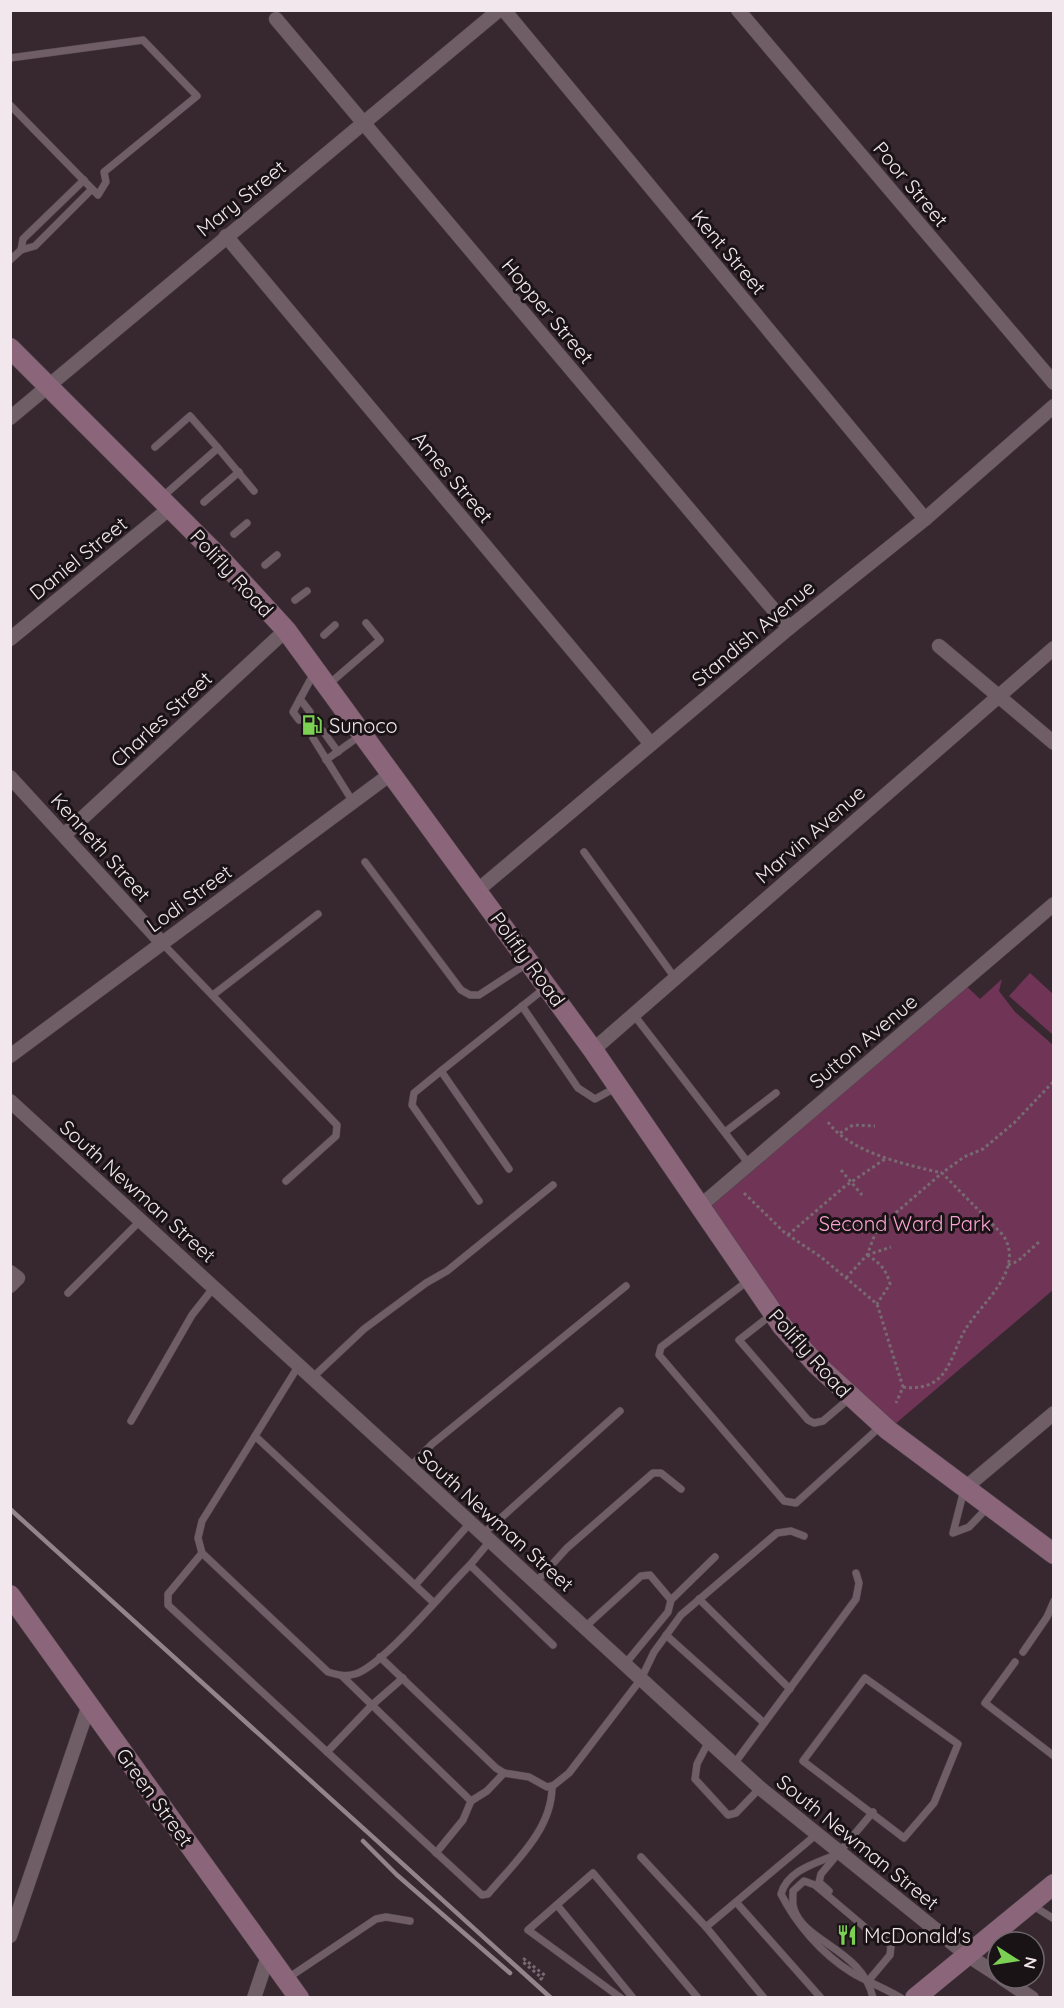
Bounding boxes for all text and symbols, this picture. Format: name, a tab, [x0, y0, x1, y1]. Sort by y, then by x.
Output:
street label: Poor Street	[868, 136, 954, 232]
street label: Mary Street	[191, 154, 291, 242]
street label: Kent Street	[686, 205, 772, 300]
street label: Hopper Street	[497, 253, 599, 369]
street label: Ames Street	[407, 426, 499, 528]
street label: Daniel Street	[24, 511, 132, 605]
street label: Polifly Road	[185, 524, 279, 622]
street label: Standish Avenue	[686, 574, 820, 692]
street label: Charles Street	[105, 666, 217, 772]
fuel station icon: Sunoco	[300, 713, 324, 737]
place label: Sunoco	[329, 713, 398, 738]
street label: Marvin Avenue	[750, 779, 870, 889]
street label: Kenneth Street	[46, 788, 156, 906]
street label: Lodi Street	[142, 859, 237, 937]
street label: Polifly Road	[485, 907, 571, 1011]
street label: Sutton Avenue	[804, 988, 922, 1094]
street label: South Newman Street	[55, 1114, 221, 1268]
park label: Second Ward Park	[819, 1211, 991, 1236]
street label: Polifly Road	[764, 1303, 856, 1403]
street label: South Newman Street	[413, 1443, 579, 1597]
street label: Green Street	[111, 1743, 199, 1851]
street label: South Newman Street	[772, 1769, 944, 1915]
restaurant icon: McDonald's	[835, 1923, 859, 1947]
place label: McDonald's	[864, 1923, 971, 1948]
north arrow	[986, 1930, 1046, 1990]
text: N	[1020, 1955, 1042, 1971]

